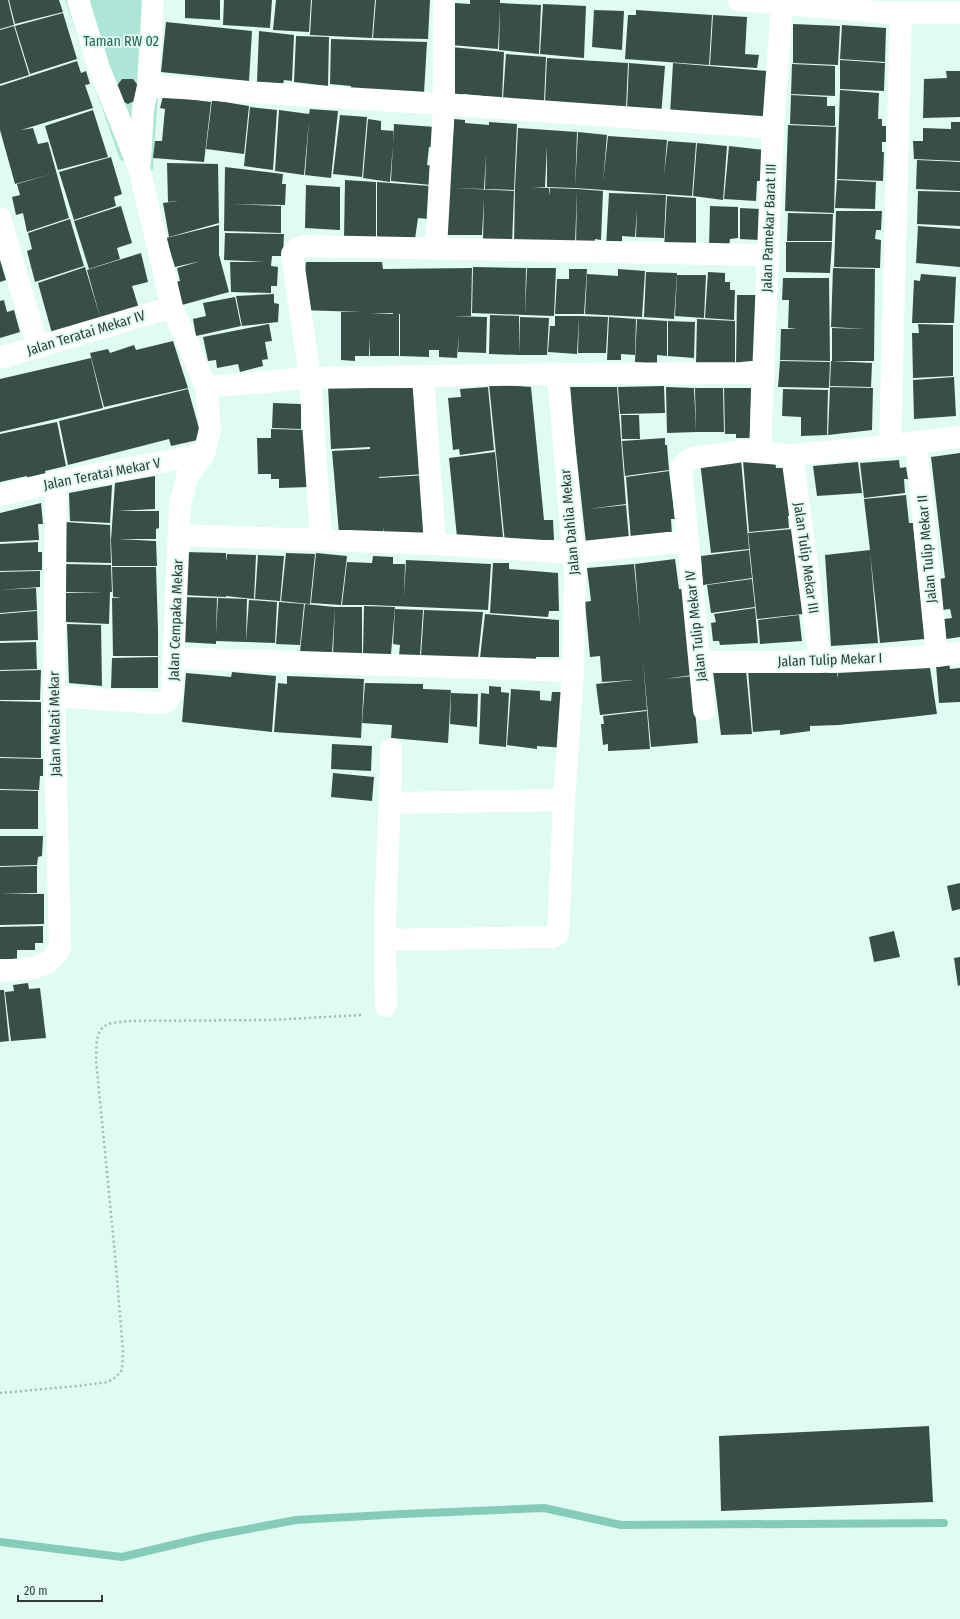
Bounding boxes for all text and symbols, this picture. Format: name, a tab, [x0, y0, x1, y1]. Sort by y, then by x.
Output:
park label: Taman RW 02	[83, 33, 159, 50]
street label: Jalan Pamekar Barat III	[758, 163, 780, 293]
street label: Jalan Teratai Mekar IV	[25, 307, 148, 359]
street label: Jalan Teratai Mekar V	[42, 454, 163, 494]
street label: Jalan Dahlia Mekar	[557, 468, 583, 576]
street label: Jalan Tulip Mekar II	[914, 494, 940, 604]
street label: Jalan Tulip Mekar III	[790, 501, 822, 615]
street label: Jalan Cempaka Mekar	[165, 559, 187, 681]
street label: Jalan Tulip Mekar IV	[682, 569, 710, 683]
street label: Jalan Tulip Mekar I	[777, 650, 883, 670]
street label: Jalan Melati Mekar	[46, 671, 64, 777]
scale bar	[18, 1577, 102, 1603]
text: 20 m	[24, 1584, 48, 1598]

